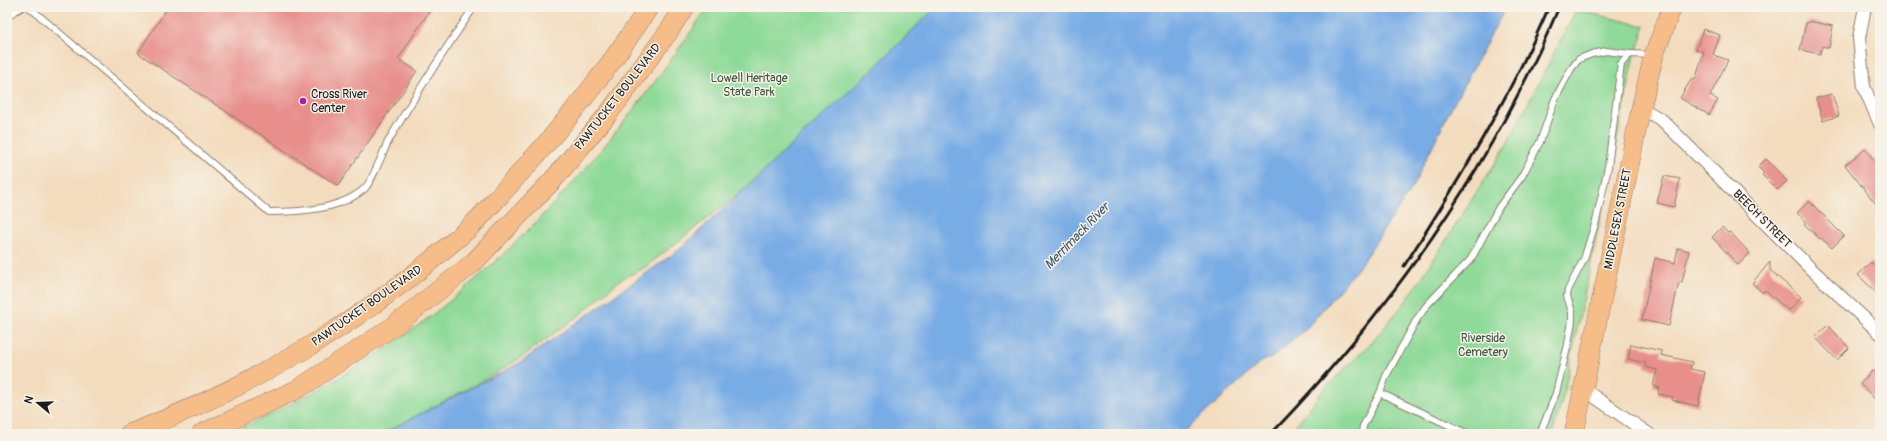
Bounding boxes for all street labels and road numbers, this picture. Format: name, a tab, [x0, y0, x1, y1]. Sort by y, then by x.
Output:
street label: PAWTUCKET BOULEVARD	[572, 40, 665, 153]
street label: MIDDLESEX STREET	[1601, 167, 1635, 271]
street label: BEECH STREET	[1730, 187, 1795, 252]
street label: PAWTUCKET BOULEVARD	[309, 262, 425, 350]

